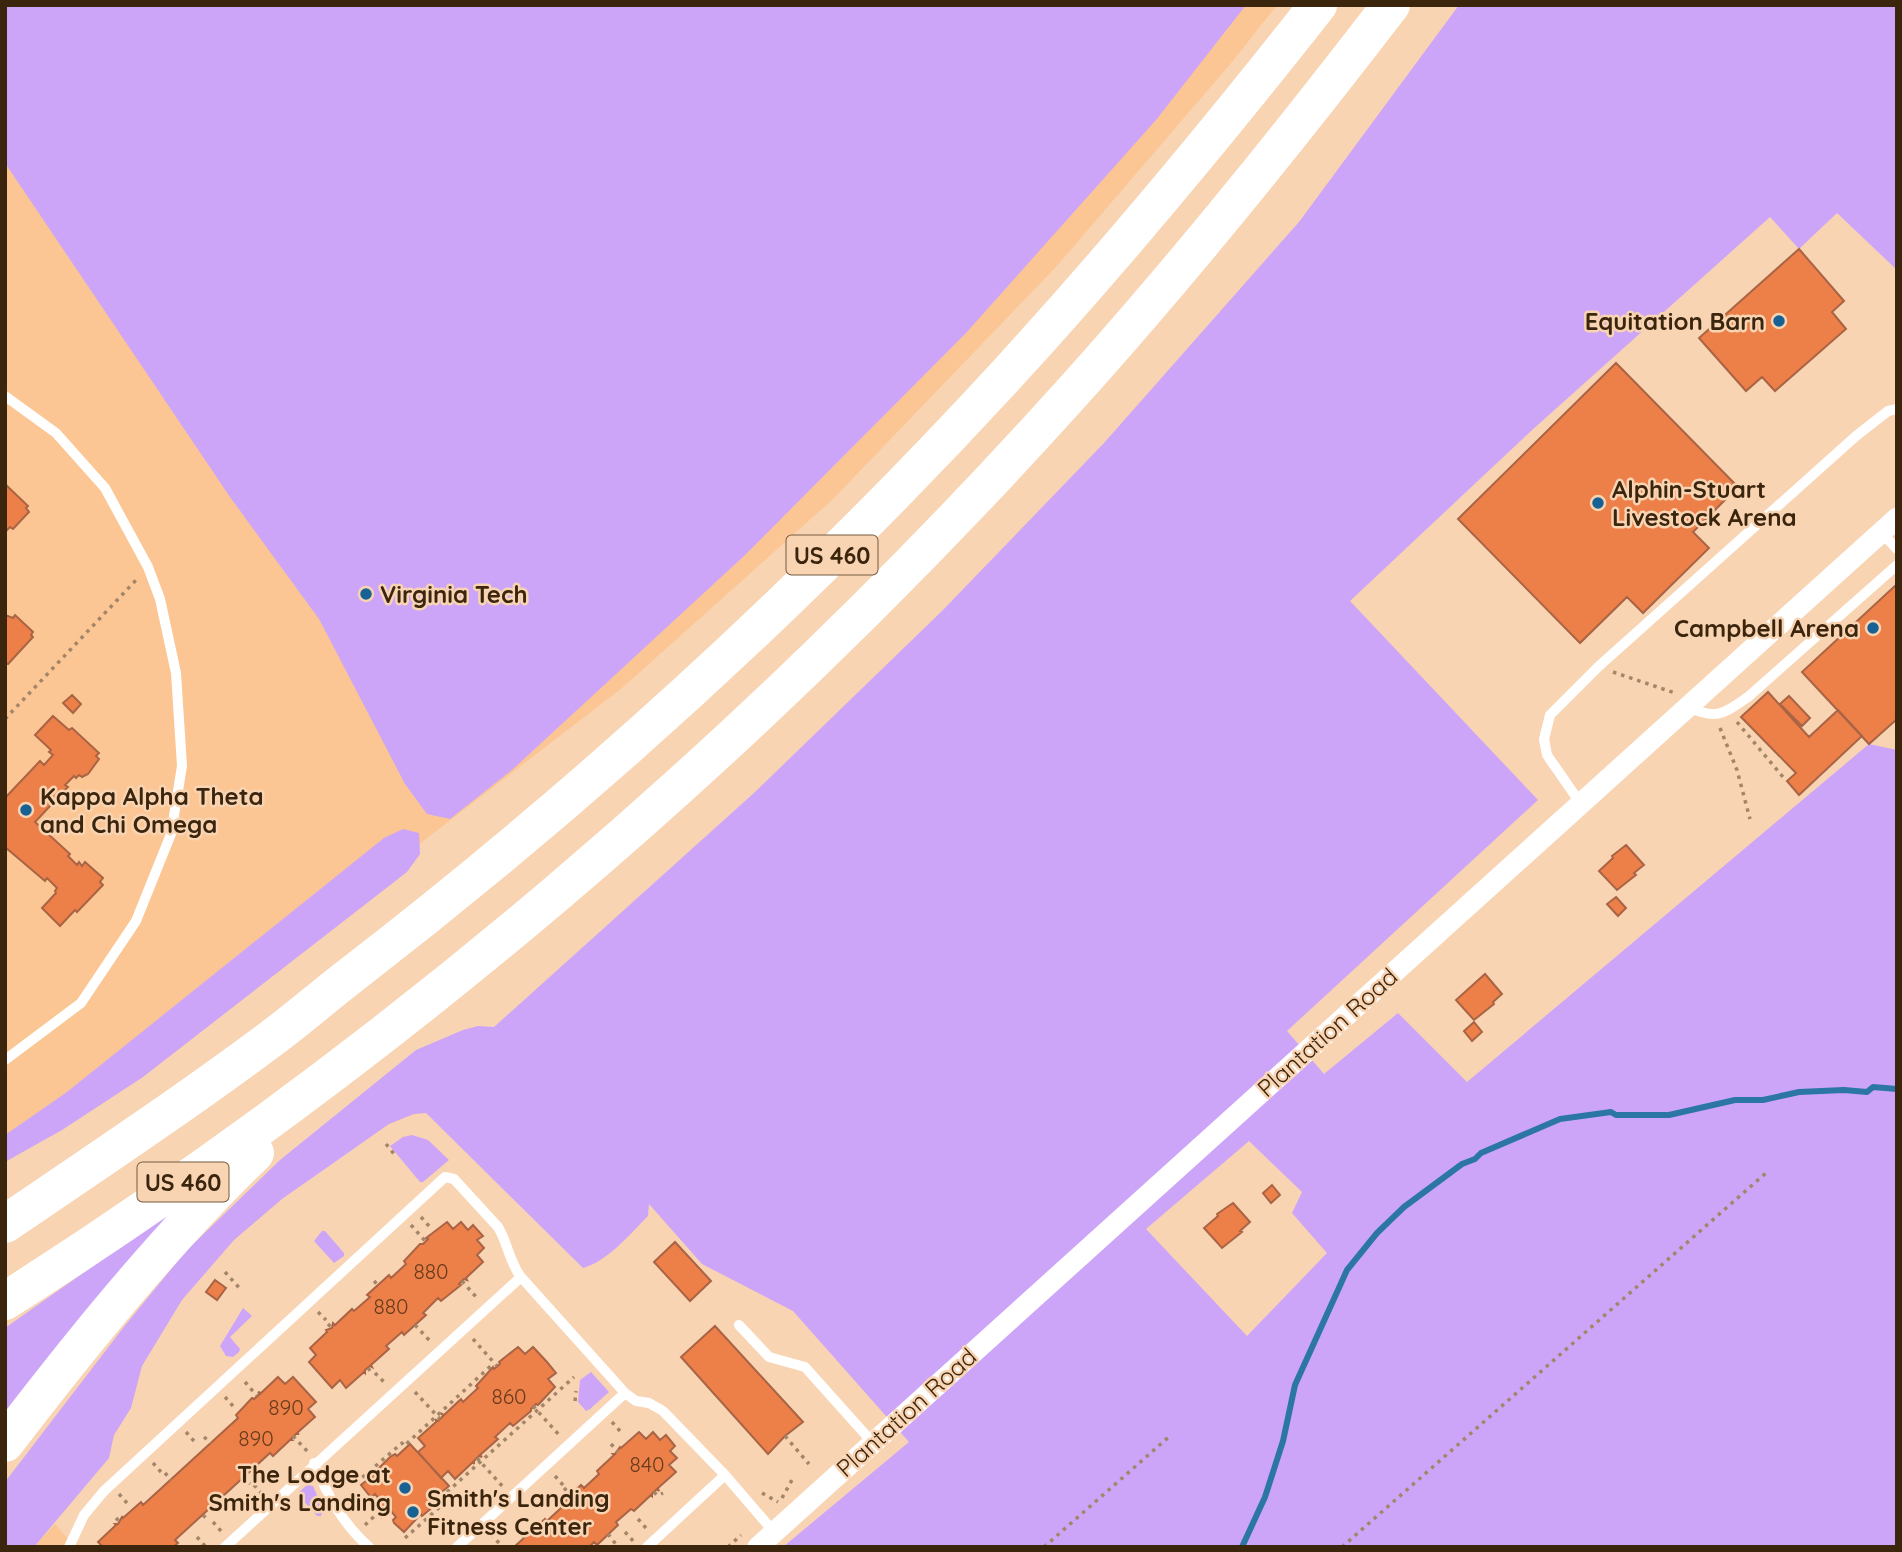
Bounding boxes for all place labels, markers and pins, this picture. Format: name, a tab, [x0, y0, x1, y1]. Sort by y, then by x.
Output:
place label: Equitation Barn	[1585, 306, 1765, 336]
marker: Equitation Barn	[1771, 313, 1787, 329]
place label: Alphin-Stuart Livestock Arena	[1612, 474, 1797, 532]
marker: Alphin-Stuart Livestock Arena	[1590, 495, 1606, 511]
place label: Virginia Tech	[380, 579, 528, 609]
marker: Virginia Tech	[358, 586, 374, 602]
place label: Campbell Arena	[1674, 613, 1859, 643]
marker: Campbell Arena	[1865, 620, 1881, 636]
place label: Kappa Alpha Theta and Chi Omega	[40, 781, 264, 839]
marker: Kappa Alpha Theta and Chi Omega	[18, 802, 34, 818]
place label: The Lodge at Smith's Landing	[208, 1459, 391, 1517]
marker: The Lodge at Smith's Landing	[397, 1480, 413, 1496]
place label: Smith's Landing Fitness Center	[427, 1483, 610, 1541]
marker: Smith's Landing Fitness Center	[405, 1504, 421, 1520]

